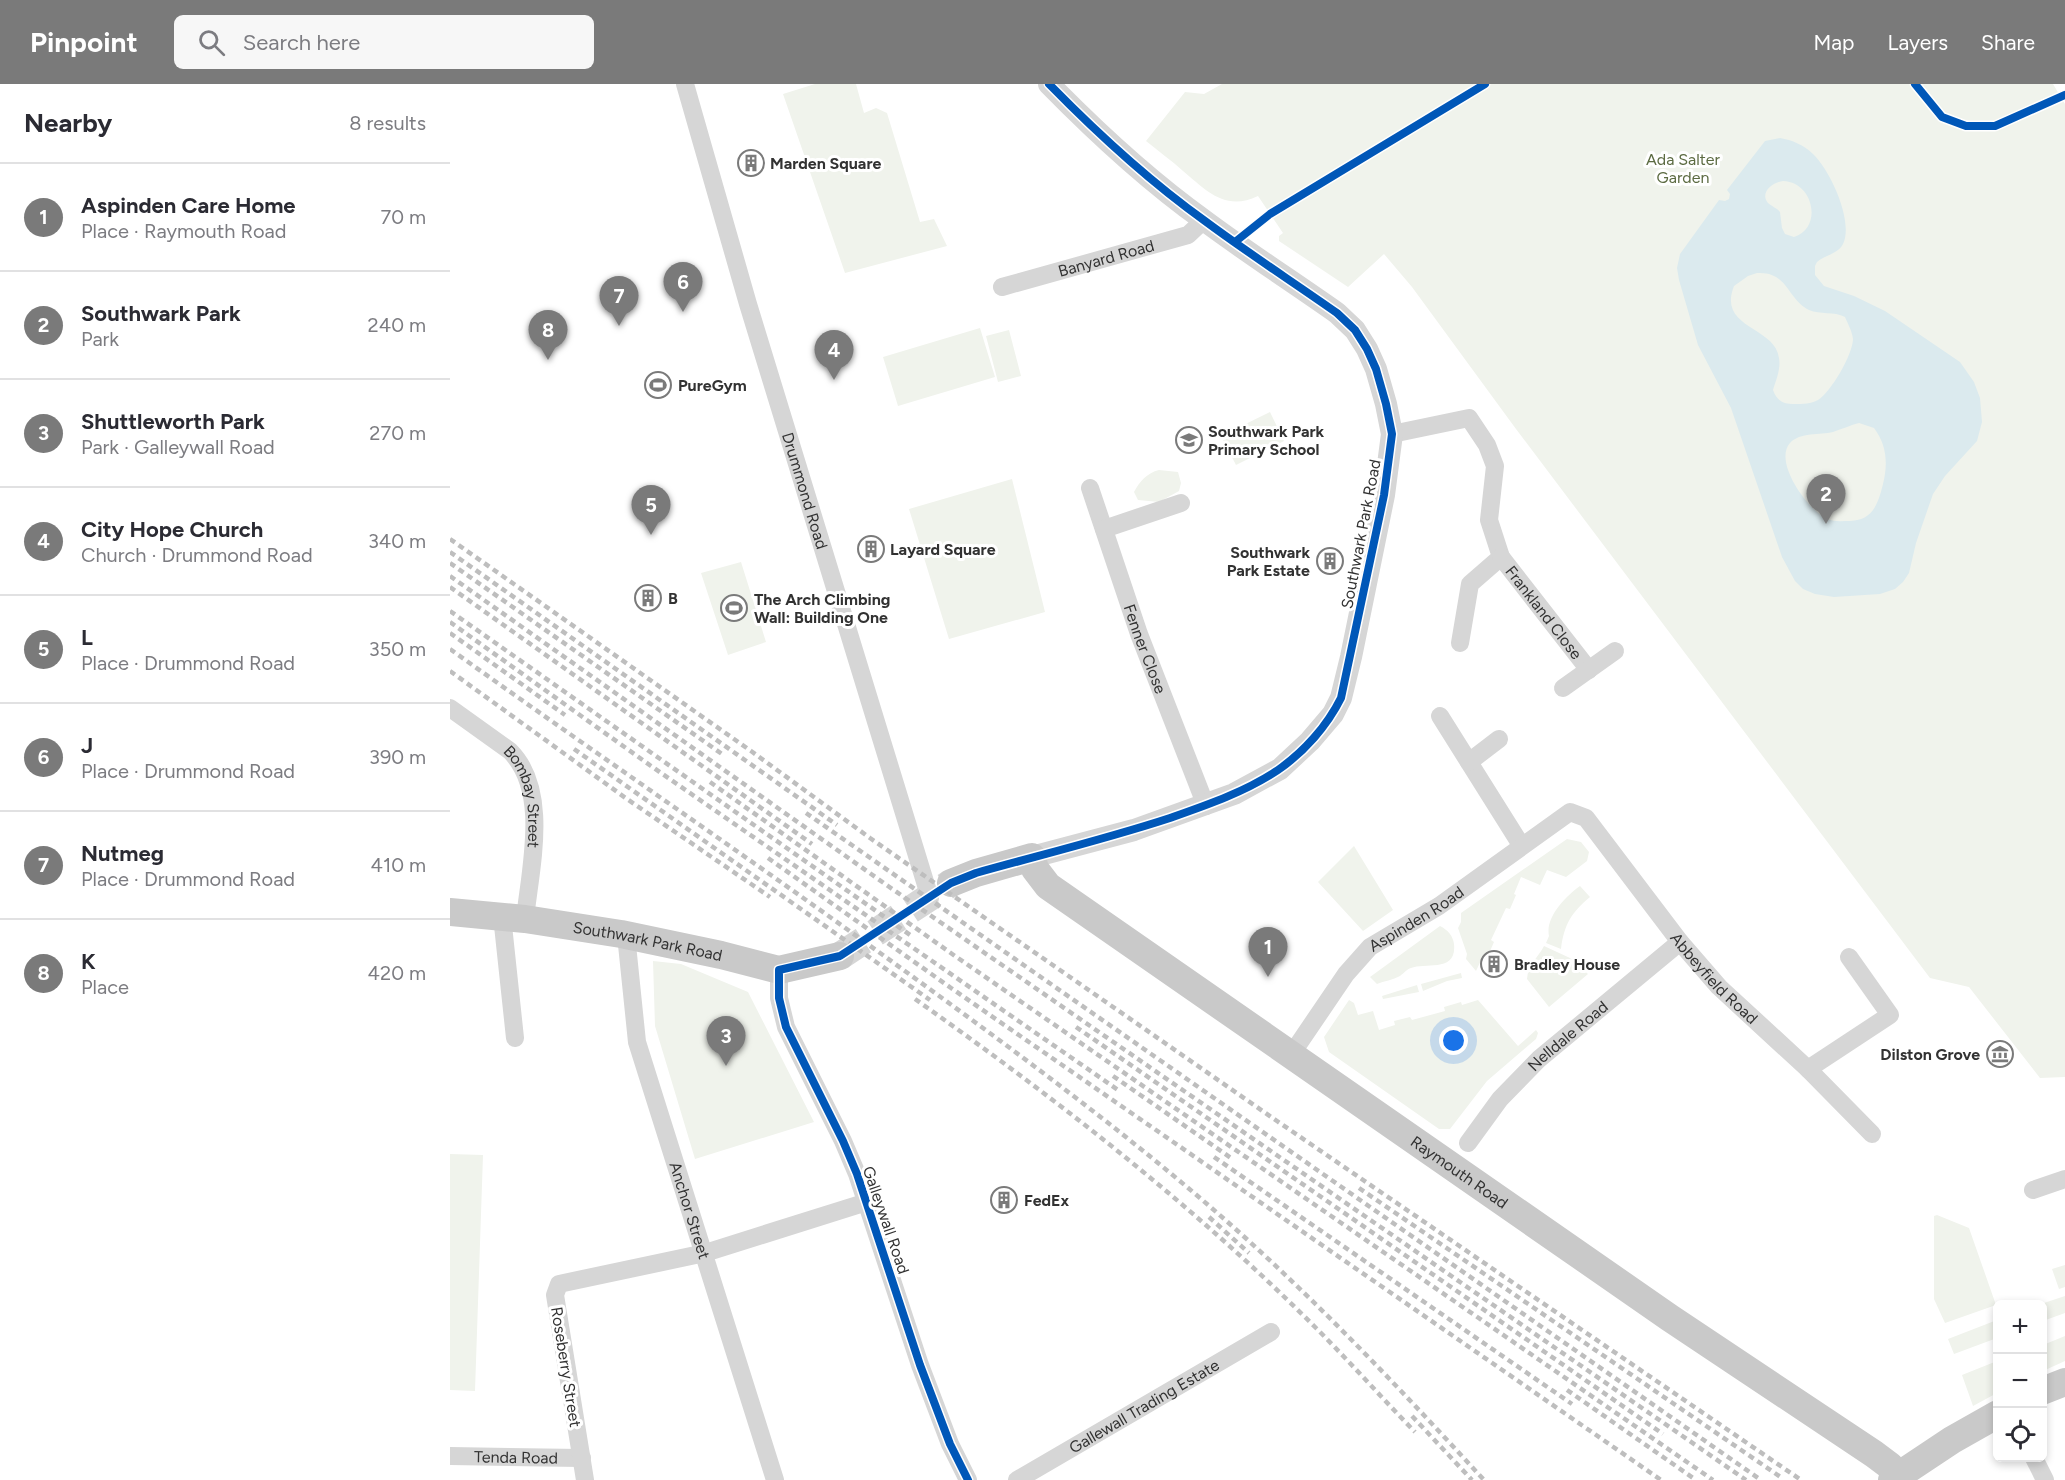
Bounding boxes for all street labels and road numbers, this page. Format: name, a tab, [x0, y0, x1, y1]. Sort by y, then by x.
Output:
street label: Banyard Road	[1056, 235, 1156, 280]
street label: Drummond Road	[778, 430, 832, 551]
street label: Southwark Park Road	[1337, 458, 1385, 610]
street label: Frankland Close	[1502, 562, 1586, 663]
street label: Fenner Close	[1120, 602, 1171, 696]
street label: Bombay Street	[500, 741, 544, 849]
street label: Aspinden Road	[1365, 882, 1467, 955]
street label: Southwark Park Road	[572, 917, 724, 965]
street label: Abbeyfield Road	[1667, 929, 1762, 1028]
street label: Nelldale Road	[1523, 997, 1611, 1075]
street label: Raymouth Road	[1407, 1131, 1512, 1212]
street label: Anchor Street	[666, 1159, 714, 1261]
street label: Galleywall Road	[859, 1164, 913, 1276]
street label: Roseberry Street	[547, 1305, 585, 1429]
street label: Gallewall Trading Estate	[1066, 1355, 1223, 1457]
street label: Tenda Road	[474, 1447, 558, 1467]

